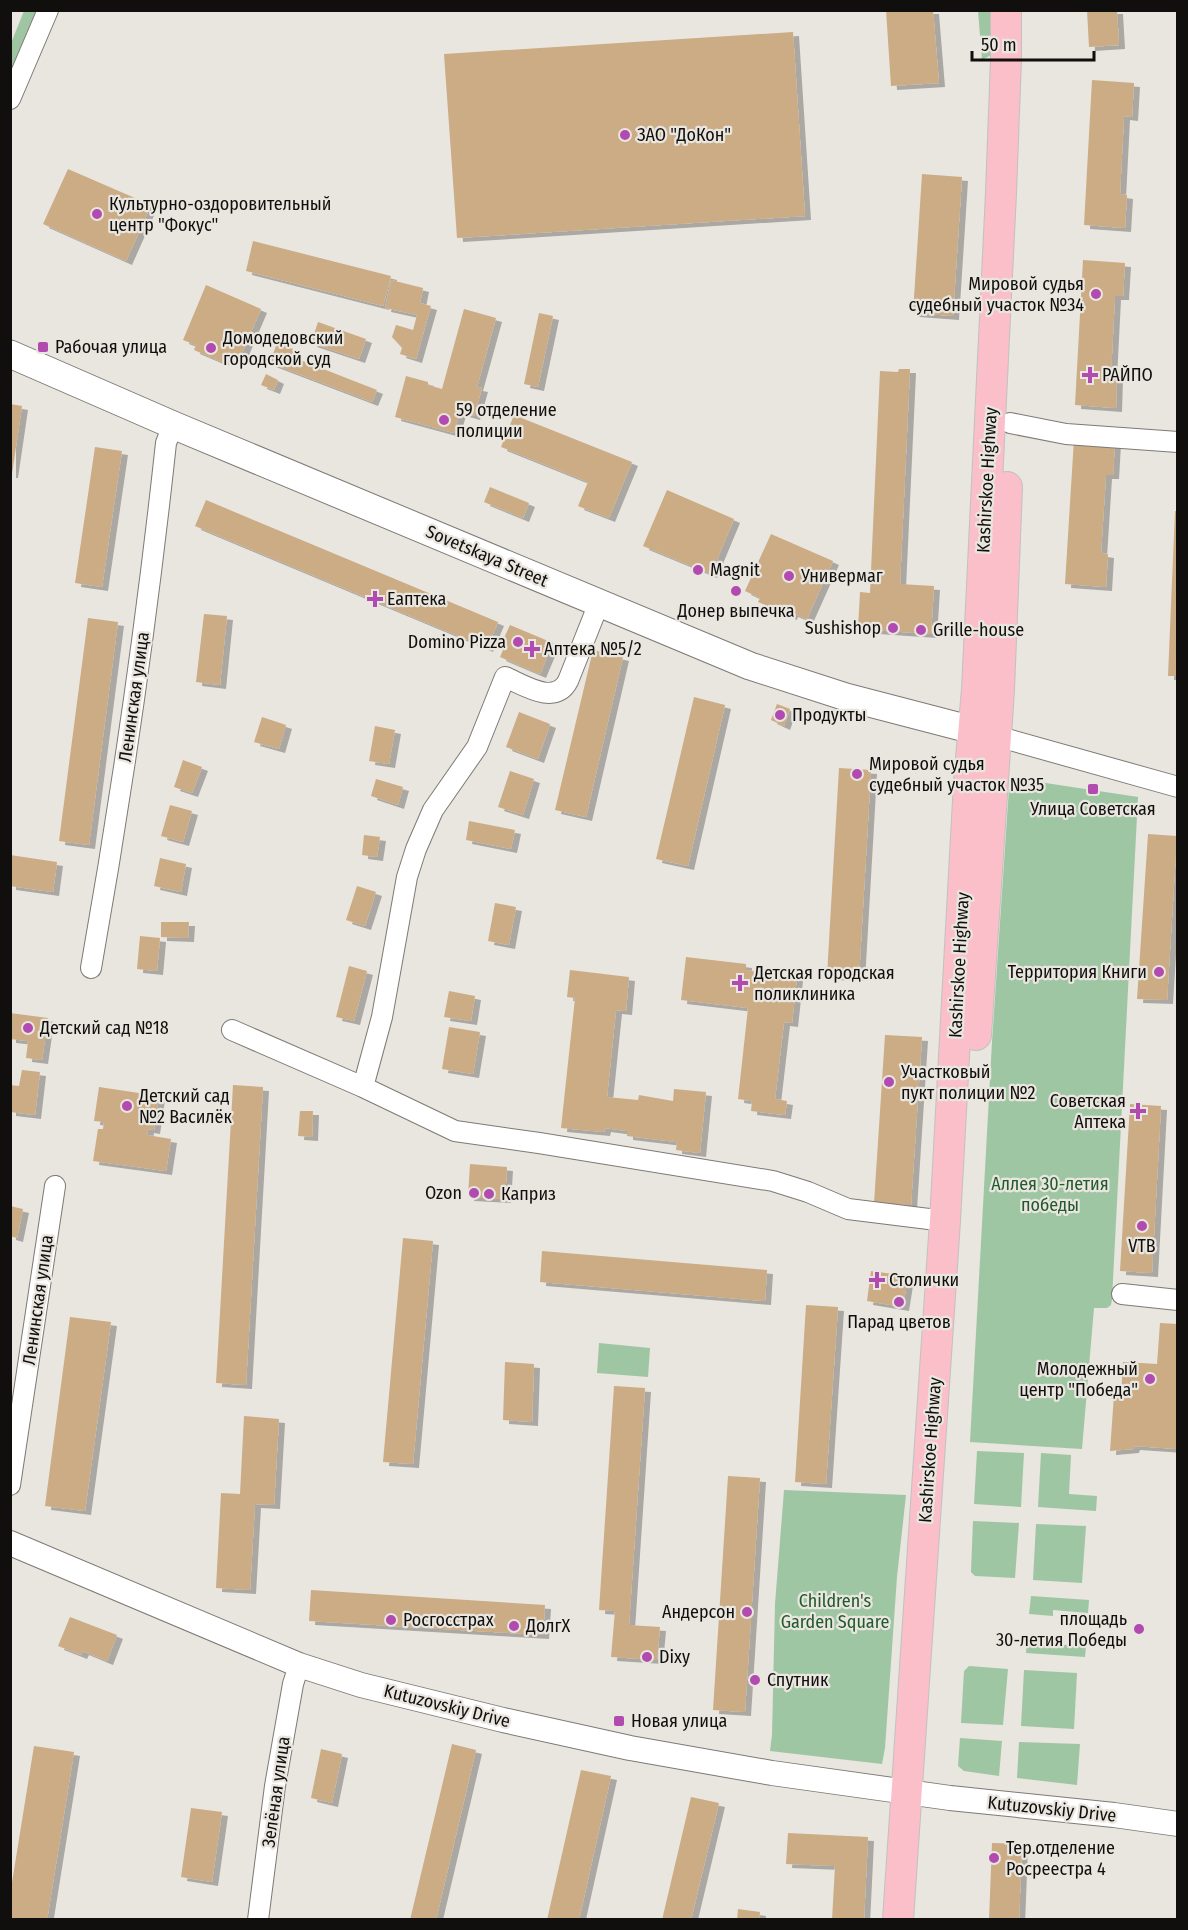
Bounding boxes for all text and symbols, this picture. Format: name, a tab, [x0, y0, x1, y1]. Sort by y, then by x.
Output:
scale bar	[972, 24, 1094, 62]
text: 50 m	[981, 34, 1017, 56]
place label: ЗАО "ДоКон"	[637, 124, 731, 146]
marker: ЗАО "ДоКон"	[618, 128, 632, 142]
place label: Культурно-оздоровительный центр "Фокус"	[109, 193, 331, 236]
marker: Культурно-оздоровительный центр "Фокус"	[90, 207, 104, 221]
place label: Мировой судья судебный участок №34	[908, 273, 1084, 316]
marker: Мировой судья судебный участок №34	[1089, 287, 1103, 301]
place label: Домодедовский городской суд	[222, 327, 343, 370]
place label: Рабочая улица	[55, 336, 167, 358]
marker: Рабочая улица	[36, 340, 50, 354]
marker: Домодедовский городской суд	[204, 341, 218, 355]
place label: РАЙПО	[1102, 364, 1153, 386]
marker: РАЙПО	[1083, 368, 1097, 382]
place label: 59 отделение полиции	[456, 399, 557, 442]
street label: Kashirskoe Highway	[972, 407, 1002, 553]
marker: 59 отделение полиции	[437, 413, 451, 427]
street label: Sovetskaya Street	[423, 520, 551, 592]
place label: Magnit	[710, 559, 760, 581]
marker: Magnit	[691, 563, 705, 577]
place label: Универмаг	[800, 565, 883, 587]
marker: Универмаг	[782, 569, 796, 583]
marker: Донер выпечка	[729, 584, 743, 598]
place label: Еаптека	[387, 588, 447, 610]
marker: Еаптека	[368, 592, 382, 606]
place label: Донер выпечка	[676, 600, 795, 622]
place label: Sushishop	[805, 617, 881, 639]
place label: Grille-house	[933, 619, 1024, 641]
marker: Sushishop	[886, 621, 900, 635]
marker: Grille-house	[914, 623, 928, 637]
street label: Ленинская улица	[114, 630, 154, 764]
place label: Domino Pizza	[408, 631, 506, 653]
marker: Domino Pizza	[511, 635, 525, 649]
place label: Аптека №5/2	[544, 638, 642, 660]
marker: Аптека №5/2	[525, 642, 539, 656]
place label: Продукты	[792, 704, 867, 726]
marker: Продукты	[773, 708, 787, 722]
place label: Мировой судья судебный участок №35	[869, 753, 1044, 796]
marker: Мировой судья судебный участок №35	[850, 767, 864, 781]
marker: Улица Советская	[1086, 782, 1100, 796]
place label: Улица Советская	[1029, 798, 1156, 820]
street label: Kashirskoe Highway	[944, 892, 974, 1038]
place label: Территория Книги	[1008, 961, 1147, 983]
place label: Детская городская поликлиника	[753, 962, 895, 1005]
marker: Территория Книги	[1152, 965, 1166, 979]
marker: Детская городская поликлиника	[731, 974, 749, 992]
place label: Детский сад №18	[39, 1017, 169, 1039]
marker: Детский сад №18	[21, 1021, 35, 1035]
place label: Участковый пукт полиции №2	[900, 1061, 1035, 1104]
marker: Участковый пукт полиции №2	[882, 1075, 896, 1089]
place label: Детский сад №2 Василёк	[138, 1085, 232, 1128]
place label: Советская Аптека	[1050, 1090, 1126, 1133]
marker: Детский сад №2 Василёк	[120, 1099, 134, 1113]
marker: Советская Аптека	[1131, 1104, 1145, 1118]
park label: Аллея 30-летия победы	[991, 1173, 1109, 1216]
place label: Ozon	[425, 1182, 462, 1204]
place label: Каприз	[501, 1183, 556, 1205]
marker: Ozon	[467, 1186, 481, 1200]
marker: Каприз	[482, 1187, 496, 1201]
marker: VTB	[1135, 1219, 1149, 1233]
street label: Ленинская улица	[18, 1233, 58, 1367]
place label: VTB	[1128, 1235, 1156, 1257]
place label: Столички	[889, 1269, 959, 1291]
marker: Столички	[870, 1273, 884, 1287]
marker: Парад цветов	[892, 1295, 906, 1309]
place label: Парад цветов	[847, 1311, 951, 1333]
place label: Молодежный центр "Победа"	[1019, 1358, 1138, 1401]
marker: Молодежный центр "Победа"	[1143, 1372, 1157, 1386]
street label: Kashirskoe Highway	[914, 1376, 946, 1524]
park label: Children's Garden Square	[781, 1590, 889, 1633]
place label: Андерсон	[662, 1601, 735, 1623]
marker: Андерсон	[740, 1605, 754, 1619]
place label: площадь 30-летия Победы	[996, 1608, 1127, 1651]
place label: Росгосстрах	[403, 1609, 494, 1631]
marker: Росгосстрах	[384, 1613, 398, 1627]
place label: ДолгХ	[525, 1615, 571, 1637]
marker: ДолгХ	[507, 1619, 521, 1633]
marker: площадь 30-летия Победы	[1132, 1622, 1146, 1636]
place label: Dixy	[659, 1646, 690, 1668]
marker: Dixy	[640, 1650, 654, 1664]
place label: Спутник	[767, 1669, 829, 1691]
marker: Спутник	[748, 1673, 762, 1687]
street label: Kutuzovskiy Drive	[382, 1680, 513, 1732]
place label: Новая улица	[631, 1710, 727, 1732]
marker: Новая улица	[612, 1714, 626, 1728]
street label: Зелёная улица	[257, 1735, 295, 1849]
street label: Kutuzovskiy Drive	[987, 1791, 1118, 1827]
place label: Тер.отделение Росреестра 4	[1006, 1837, 1115, 1880]
marker: Тер.отделение Росреестра 4	[987, 1851, 1001, 1865]

